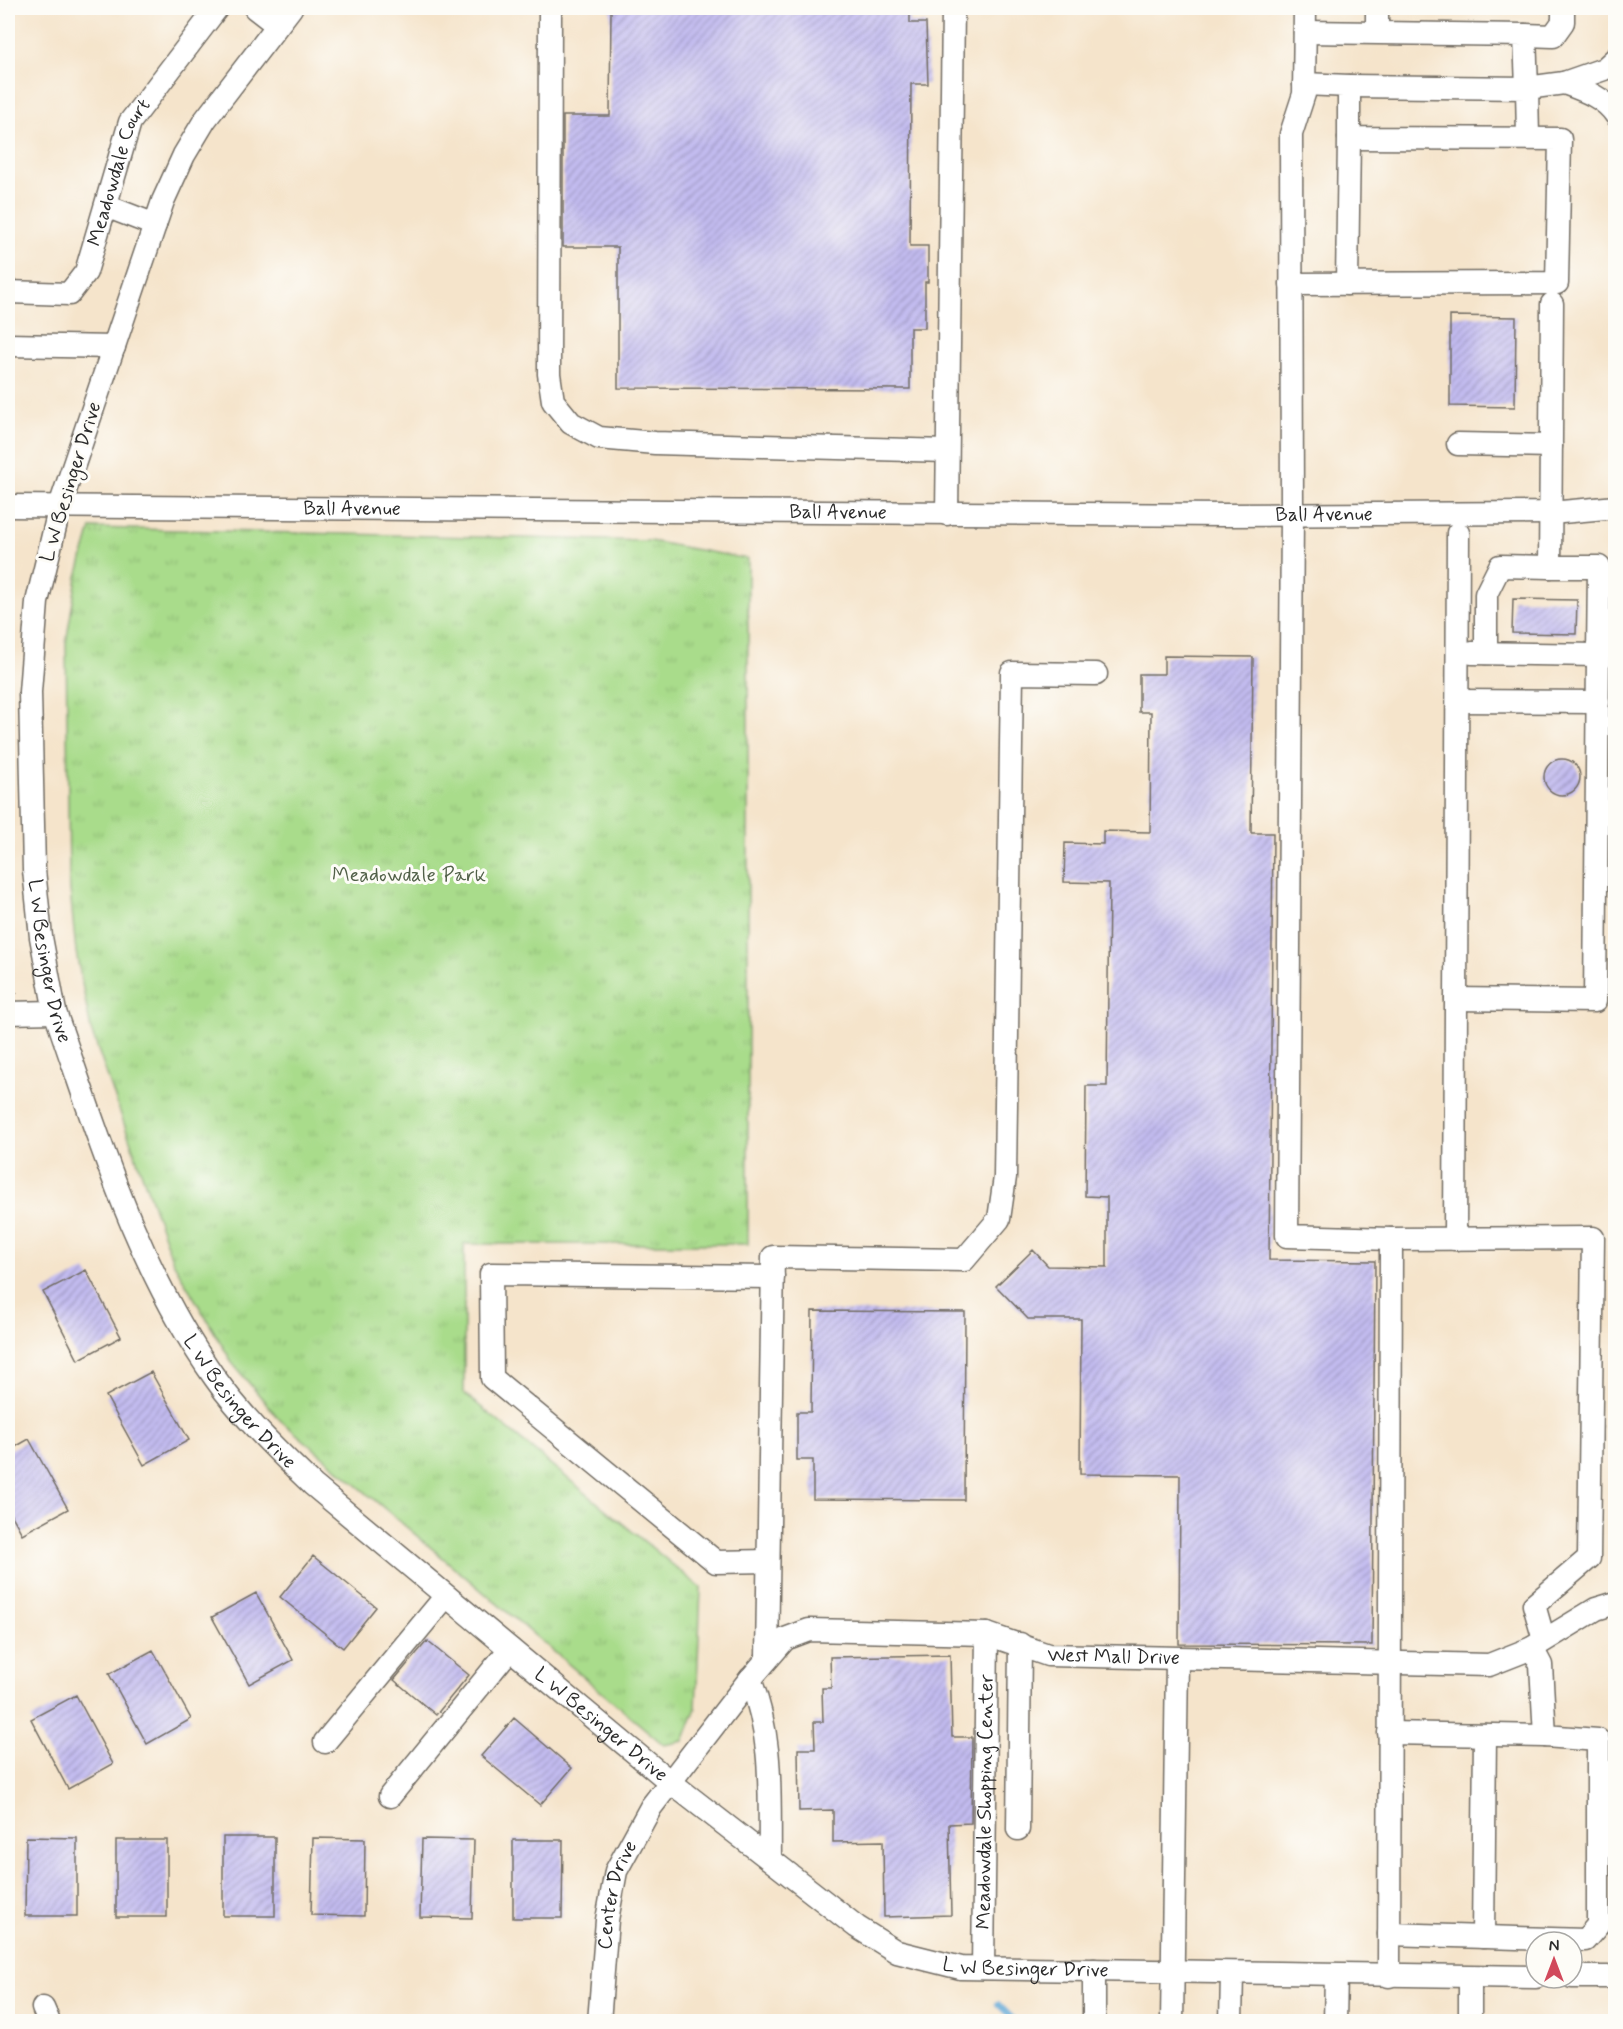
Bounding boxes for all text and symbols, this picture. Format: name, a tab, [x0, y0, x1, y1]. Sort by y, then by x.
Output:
street label: Meadowdale Court	[81, 93, 157, 249]
street label: L W Besinger Drive	[34, 399, 109, 566]
street label: Ball Avenue	[303, 495, 401, 522]
street label: Ball Avenue	[789, 498, 887, 526]
street label: Ball Avenue	[1275, 501, 1373, 528]
park label: Meadowdale Park	[332, 862, 486, 889]
street label: L W Besinger Drive	[22, 878, 78, 1047]
street label: L W Besinger Drive	[177, 1330, 302, 1475]
street label: West Mall Drive	[1047, 1641, 1180, 1671]
street label: L W Besinger Drive	[528, 1661, 674, 1788]
street label: Meadowdale Shopping Center	[970, 1674, 1000, 1930]
street label: Center Drive	[591, 1835, 644, 1951]
north arrow	[1524, 1930, 1584, 1990]
text: N	[1549, 1936, 1559, 1957]
street label: L W Besinger Drive	[940, 1950, 1109, 1984]

